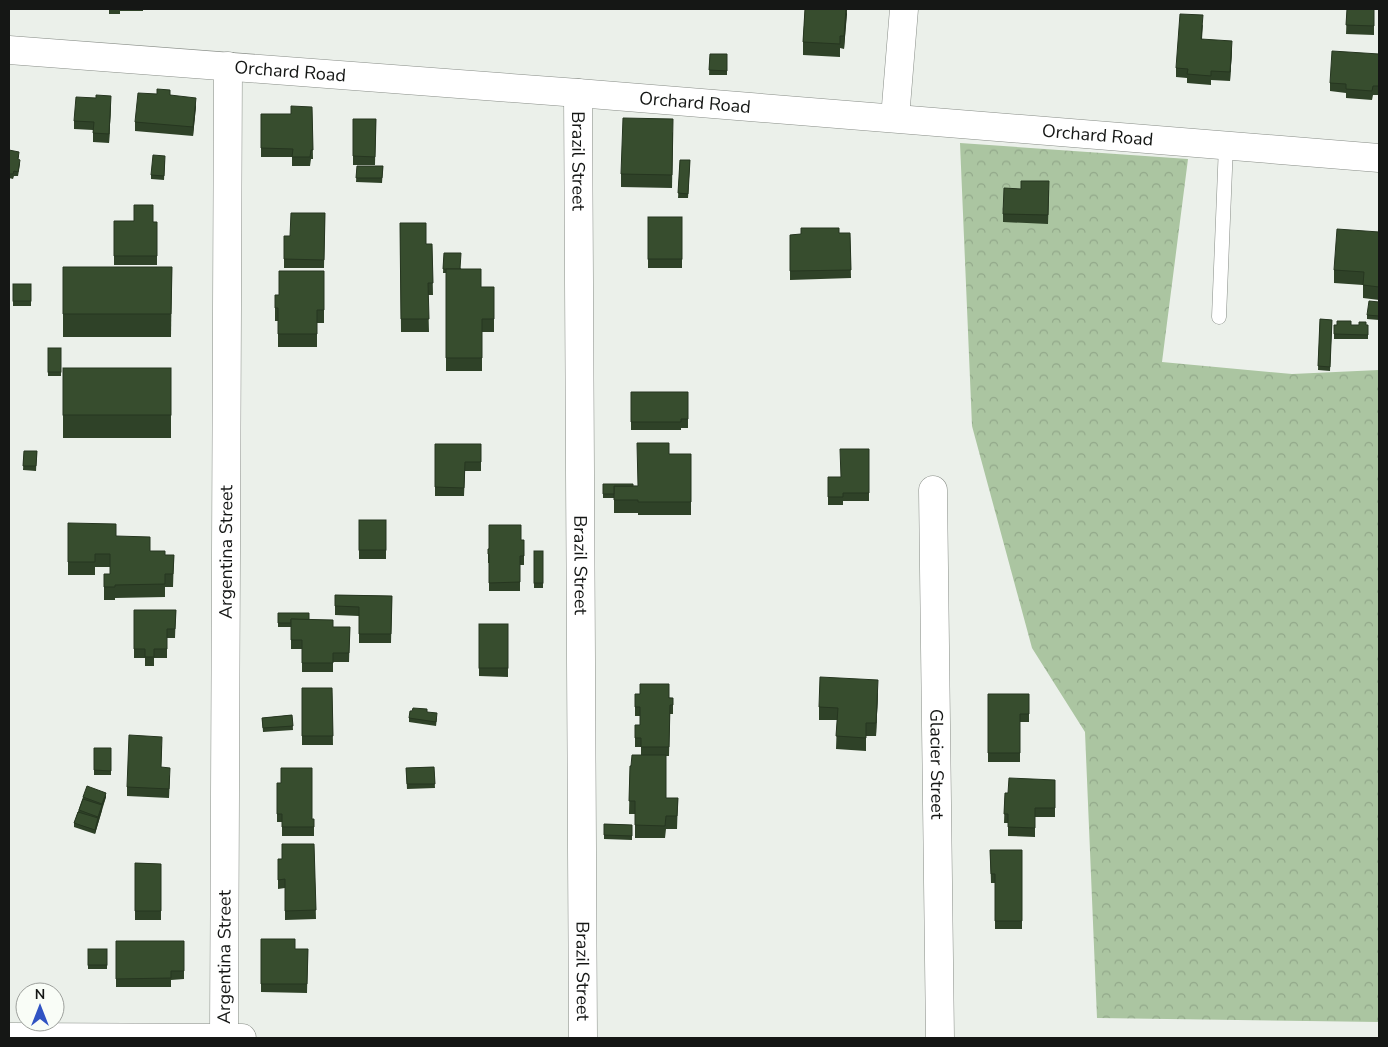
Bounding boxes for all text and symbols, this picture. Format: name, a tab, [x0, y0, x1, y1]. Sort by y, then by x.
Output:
street label: Orchard Road	[234, 55, 347, 87]
street label: Orchard Road	[638, 86, 752, 119]
street label: Brazil Street	[566, 111, 591, 212]
street label: Orchard Road	[1041, 119, 1154, 152]
street label: Argentina Street	[214, 484, 238, 619]
street label: Brazil Street	[568, 515, 593, 616]
street label: Glacier Street	[924, 709, 949, 820]
street label: Argentina Street	[212, 889, 237, 1024]
street label: Brazil Street	[570, 921, 595, 1022]
north arrow	[15, 982, 65, 1032]
text: N	[35, 985, 45, 1004]

